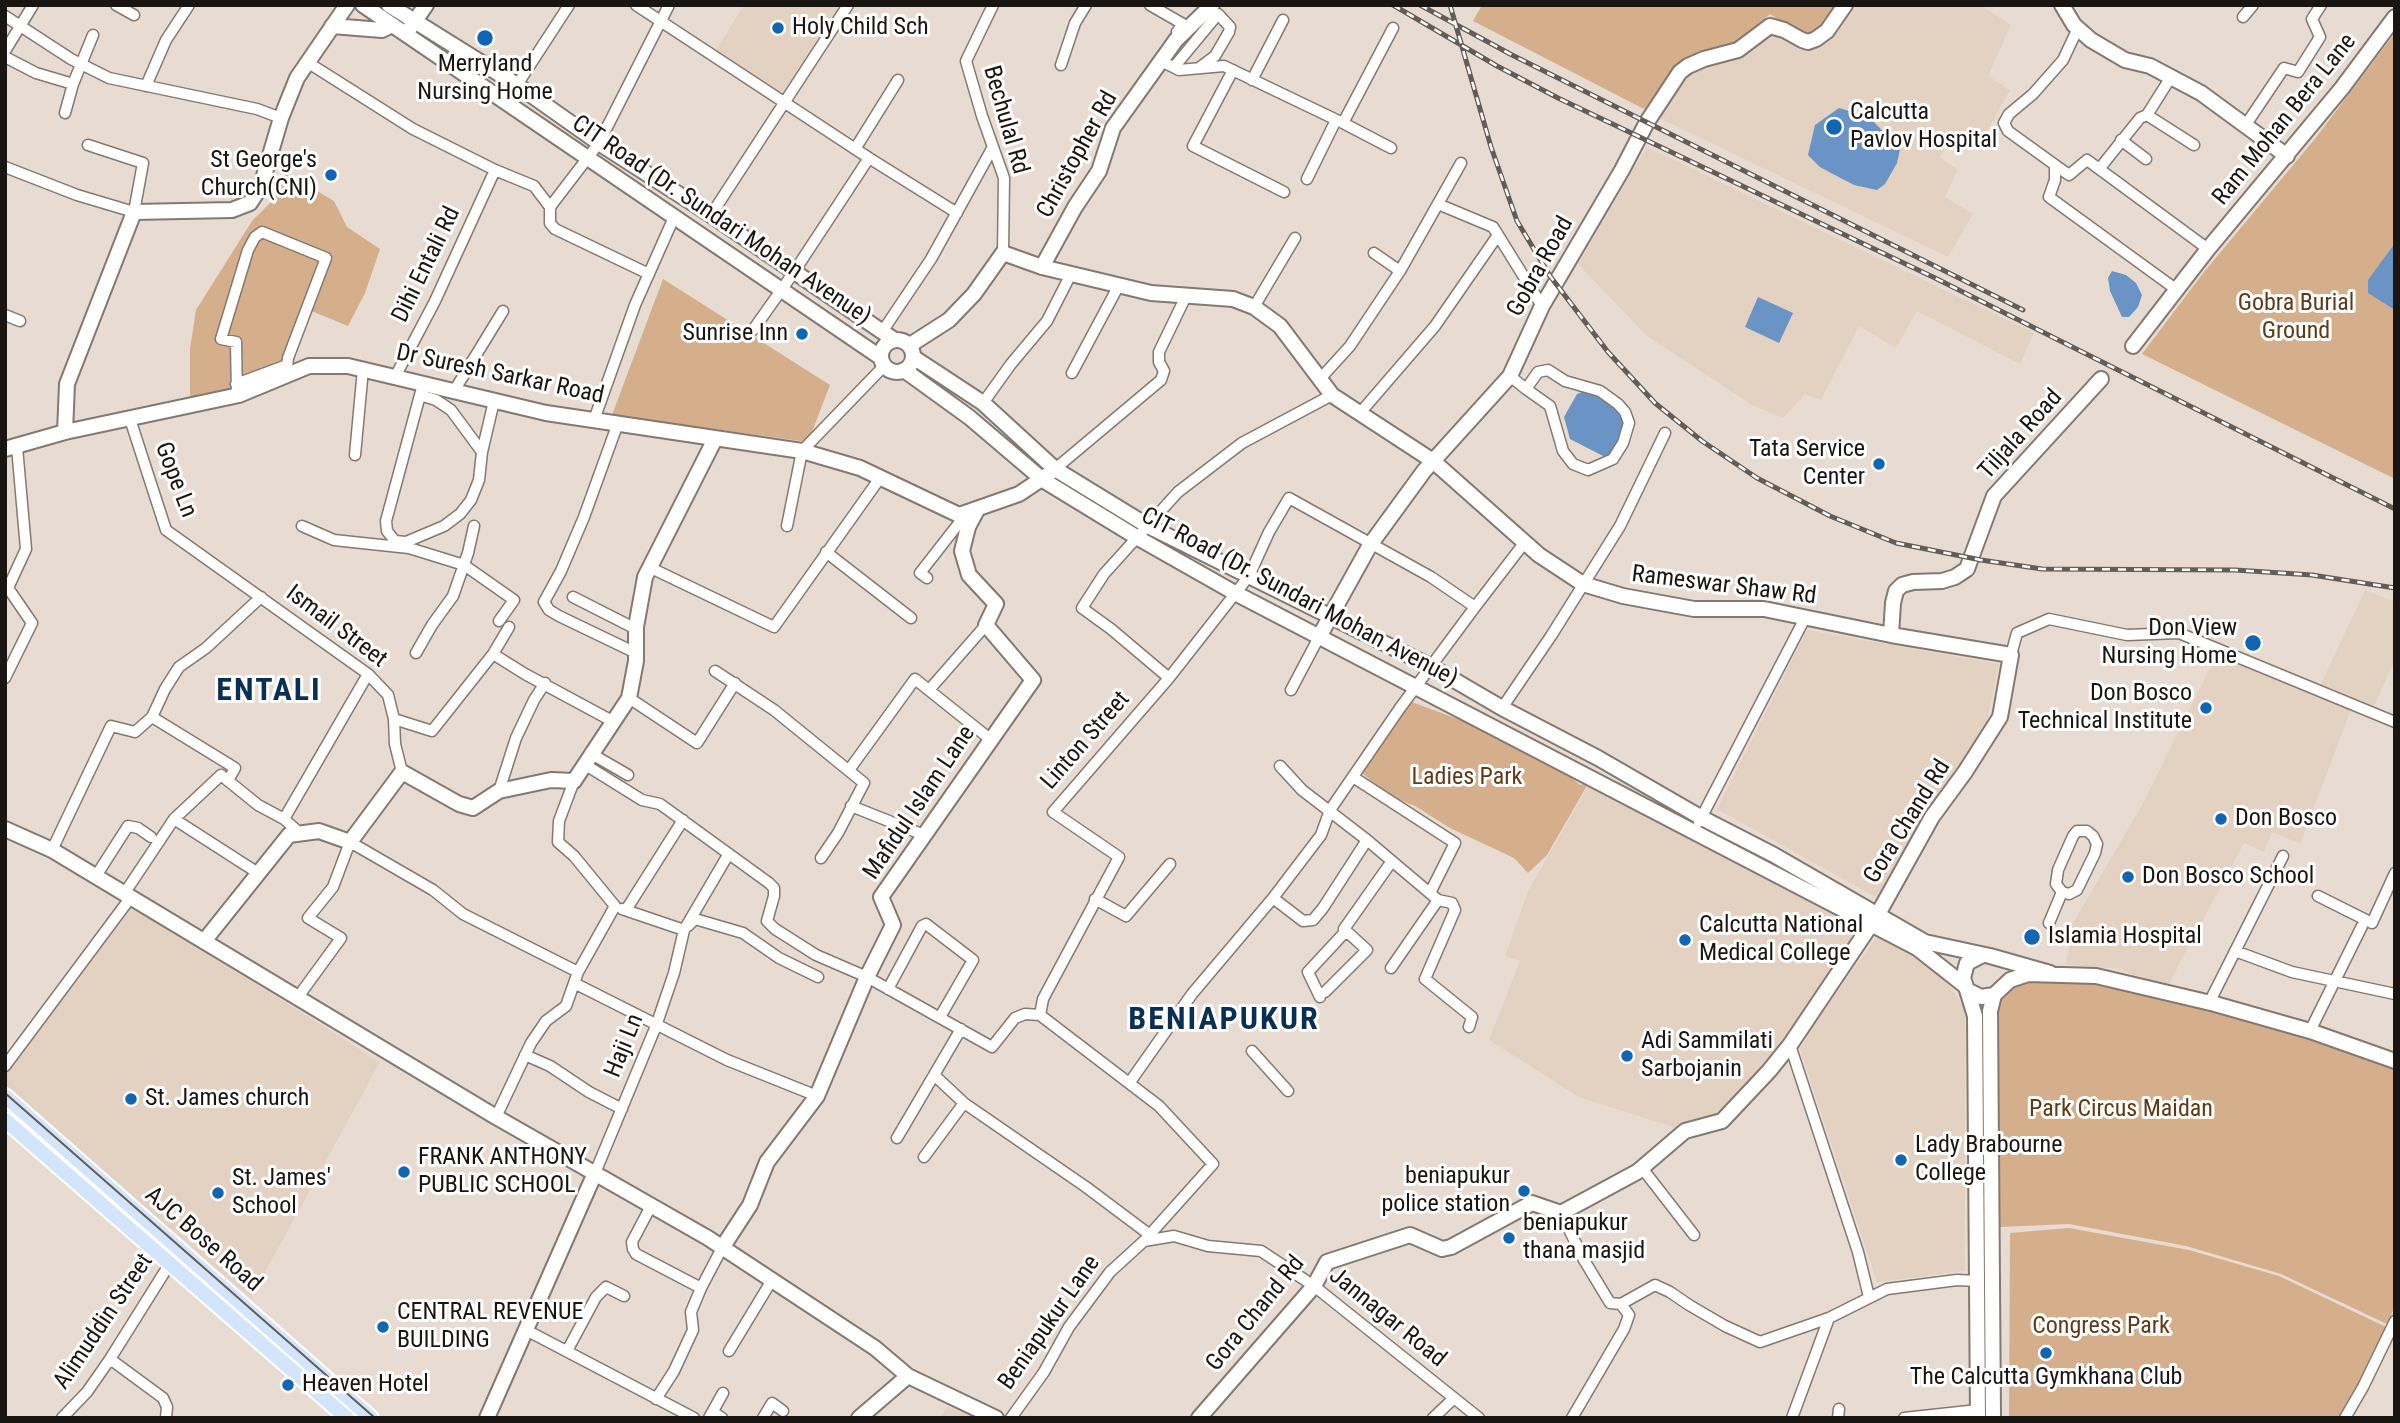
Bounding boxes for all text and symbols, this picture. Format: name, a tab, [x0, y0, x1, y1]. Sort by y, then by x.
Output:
place label: Holy Child Sch	[792, 14, 929, 42]
marker: Holy Child Sch	[770, 20, 786, 36]
marker: Merryland Nursing Home	[475, 28, 495, 48]
street label: Ram Mohan Bera Lane	[2207, 28, 2363, 212]
place label: Merryland Nursing Home	[417, 51, 553, 107]
street label: Bechulal Rd	[976, 63, 1034, 177]
street label: Christopher Rd	[1031, 87, 1125, 223]
place label: Calcutta Pavlov Hospital	[1850, 99, 1997, 155]
street label: CIT Road (Dr. Sundari Mohan Avenue)	[566, 110, 876, 332]
marker: Calcutta Pavlov Hospital	[1824, 117, 1844, 137]
place label: St George's Church(CNI)	[201, 147, 317, 203]
marker: St George's Church(CNI)	[323, 167, 339, 183]
street label: Dihi Entali Rd	[387, 202, 467, 328]
street label: Gobra Road	[1502, 212, 1580, 322]
park label: Gobra Burial Ground	[2238, 290, 2354, 346]
place label: Sunrise Inn	[683, 320, 788, 348]
marker: Sunrise Inn	[794, 326, 810, 342]
street label: Dr Suresh Sarkar Road	[394, 339, 606, 411]
street label: Tiljala Road	[1973, 384, 2069, 486]
place label: Tata Service Center	[1749, 436, 1865, 492]
street label: Gope Ln	[148, 438, 202, 522]
marker: Tata Service Center	[1871, 456, 1887, 472]
street label: CIT Road (Dr. Sundari Mohan Avenue)	[1136, 502, 1462, 694]
street label: Rameswar Shaw Rd	[1630, 560, 1818, 612]
street label: Ismail Street	[280, 580, 392, 674]
place label: Don View Nursing Home	[2102, 615, 2237, 671]
marker: Don View Nursing Home	[2243, 633, 2263, 653]
district label: ENTALI	[217, 673, 321, 711]
place label: Don Bosco Technical Institute	[2018, 680, 2192, 736]
street label: Linton Street	[1035, 686, 1137, 796]
marker: Don Bosco Technical Institute	[2198, 700, 2214, 716]
street label: Mafidul Islam Lane	[858, 721, 982, 885]
street label: Gora Chand Rd	[1859, 755, 1957, 889]
park label: Ladies Park	[1412, 764, 1522, 792]
place label: Don Bosco	[2235, 805, 2337, 833]
marker: Don Bosco	[2213, 811, 2229, 827]
place label: Don Bosco School	[2142, 863, 2314, 891]
marker: Don Bosco School	[2120, 869, 2136, 885]
place label: Calcutta National Medical College	[1699, 912, 1863, 968]
place label: Islamia Hospital	[2048, 923, 2202, 951]
marker: Islamia Hospital	[2022, 927, 2042, 947]
marker: Calcutta National Medical College	[1677, 932, 1693, 948]
district label: BENIAPUKUR	[1130, 1002, 1318, 1040]
street label: Haji Ln	[599, 1010, 651, 1082]
place label: Adi Sammilati Sarbojanin	[1641, 1028, 1773, 1084]
marker: Adi Sammilati Sarbojanin	[1619, 1048, 1635, 1064]
place label: St. James church	[145, 1085, 309, 1113]
marker: St. James church	[123, 1091, 139, 1107]
park label: Park Circus Maidan	[2029, 1096, 2213, 1124]
place label: Lady Brabourne College	[1915, 1132, 2062, 1188]
place label: FRANK ANTHONY PUBLIC SCHOOL	[418, 1144, 587, 1200]
marker: Lady Brabourne College	[1893, 1152, 1909, 1168]
place label: beniapukur police station	[1381, 1163, 1510, 1219]
marker: FRANK ANTHONY PUBLIC SCHOOL	[396, 1164, 412, 1180]
place label: St. James' School	[232, 1165, 331, 1221]
street label: AJC Bose Road	[139, 1181, 267, 1299]
marker: beniapukur police station	[1516, 1183, 1532, 1199]
marker: St. James' School	[210, 1185, 226, 1201]
place label: beniapukur thana masjid	[1523, 1210, 1645, 1266]
marker: beniapukur thana masjid	[1501, 1230, 1517, 1246]
street label: Alimuddin Street	[48, 1249, 160, 1395]
street label: Beniapukur Lane	[993, 1250, 1107, 1396]
street label: Gora Chand Rd	[1201, 1250, 1311, 1378]
street label: Jannagar Road	[1323, 1262, 1451, 1374]
place label: CENTRAL REVENUE BUILDING	[397, 1299, 583, 1355]
park label: Congress Park	[2032, 1313, 2170, 1341]
marker: CENTRAL REVENUE BUILDING	[375, 1319, 391, 1335]
marker: The Calcutta Gymkhana Club	[2038, 1345, 2054, 1361]
place label: The Calcutta Gymkhana Club	[1910, 1364, 2182, 1392]
place label: Heaven Hotel	[302, 1371, 429, 1399]
marker: Heaven Hotel	[280, 1377, 296, 1393]

